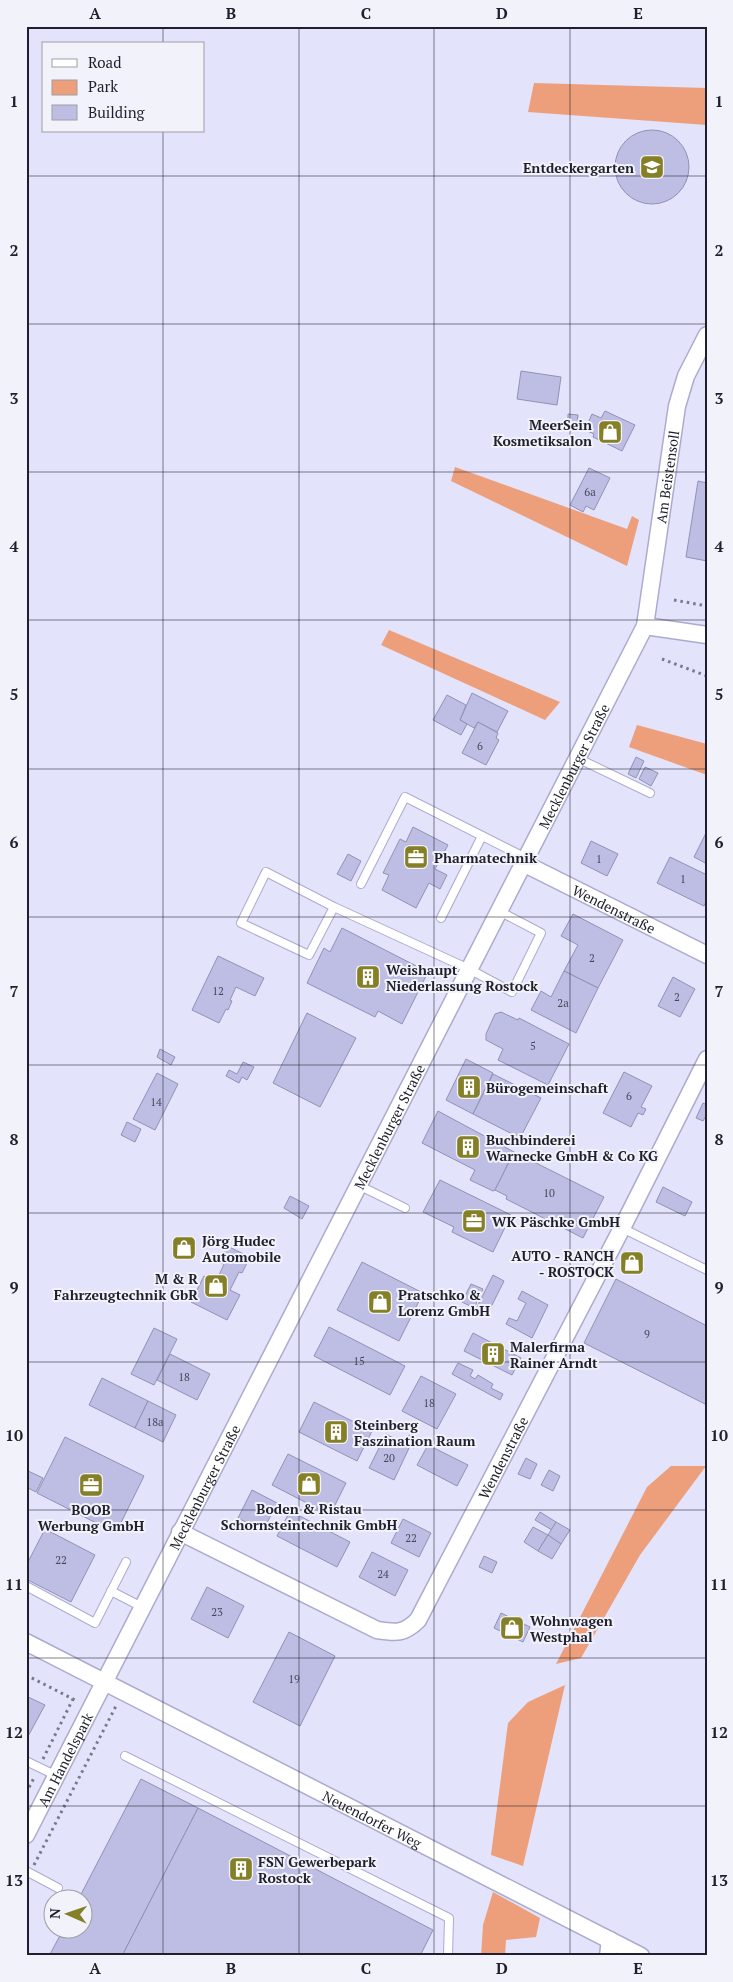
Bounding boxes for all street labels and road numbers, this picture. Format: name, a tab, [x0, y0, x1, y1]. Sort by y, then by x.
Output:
street label: Am Beistensoll	[651, 429, 683, 525]
street label: Mecklenburger Straße	[533, 700, 613, 832]
street label: Wendenstraße	[570, 880, 659, 937]
street label: Mecklenburger Straße	[349, 1061, 429, 1192]
street label: Wendenstraße	[473, 1413, 532, 1502]
street label: Mecklenburger Straße	[164, 1421, 244, 1553]
street label: Am Handelspark	[33, 1708, 97, 1810]
street label: Neuendorfer Weg	[320, 1786, 426, 1852]

